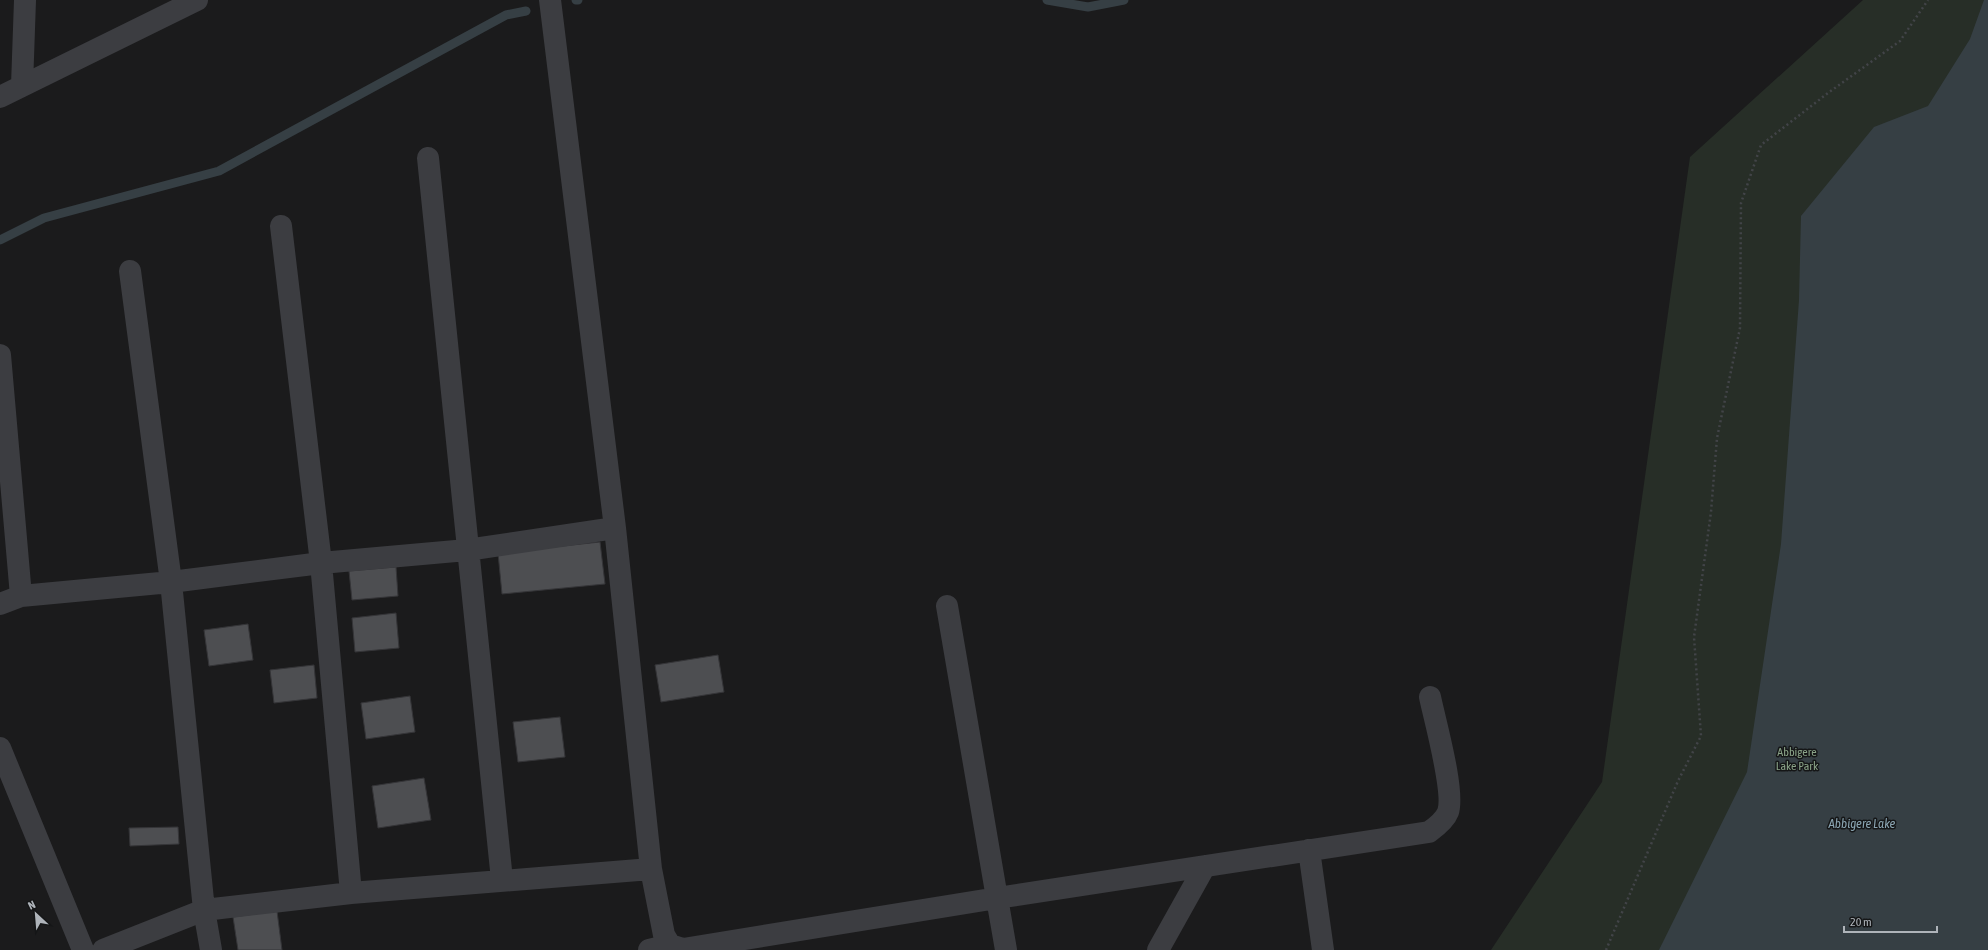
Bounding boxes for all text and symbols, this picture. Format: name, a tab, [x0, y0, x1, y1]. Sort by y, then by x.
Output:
park label: Abbigere Lake Park	[1776, 745, 1819, 773]
water label: Abbigere Lake	[1827, 816, 1896, 831]
north arrow	[16, 894, 56, 934]
text: N	[26, 898, 37, 912]
scale bar	[1844, 908, 1937, 934]
text: 20 m	[1850, 915, 1872, 929]

